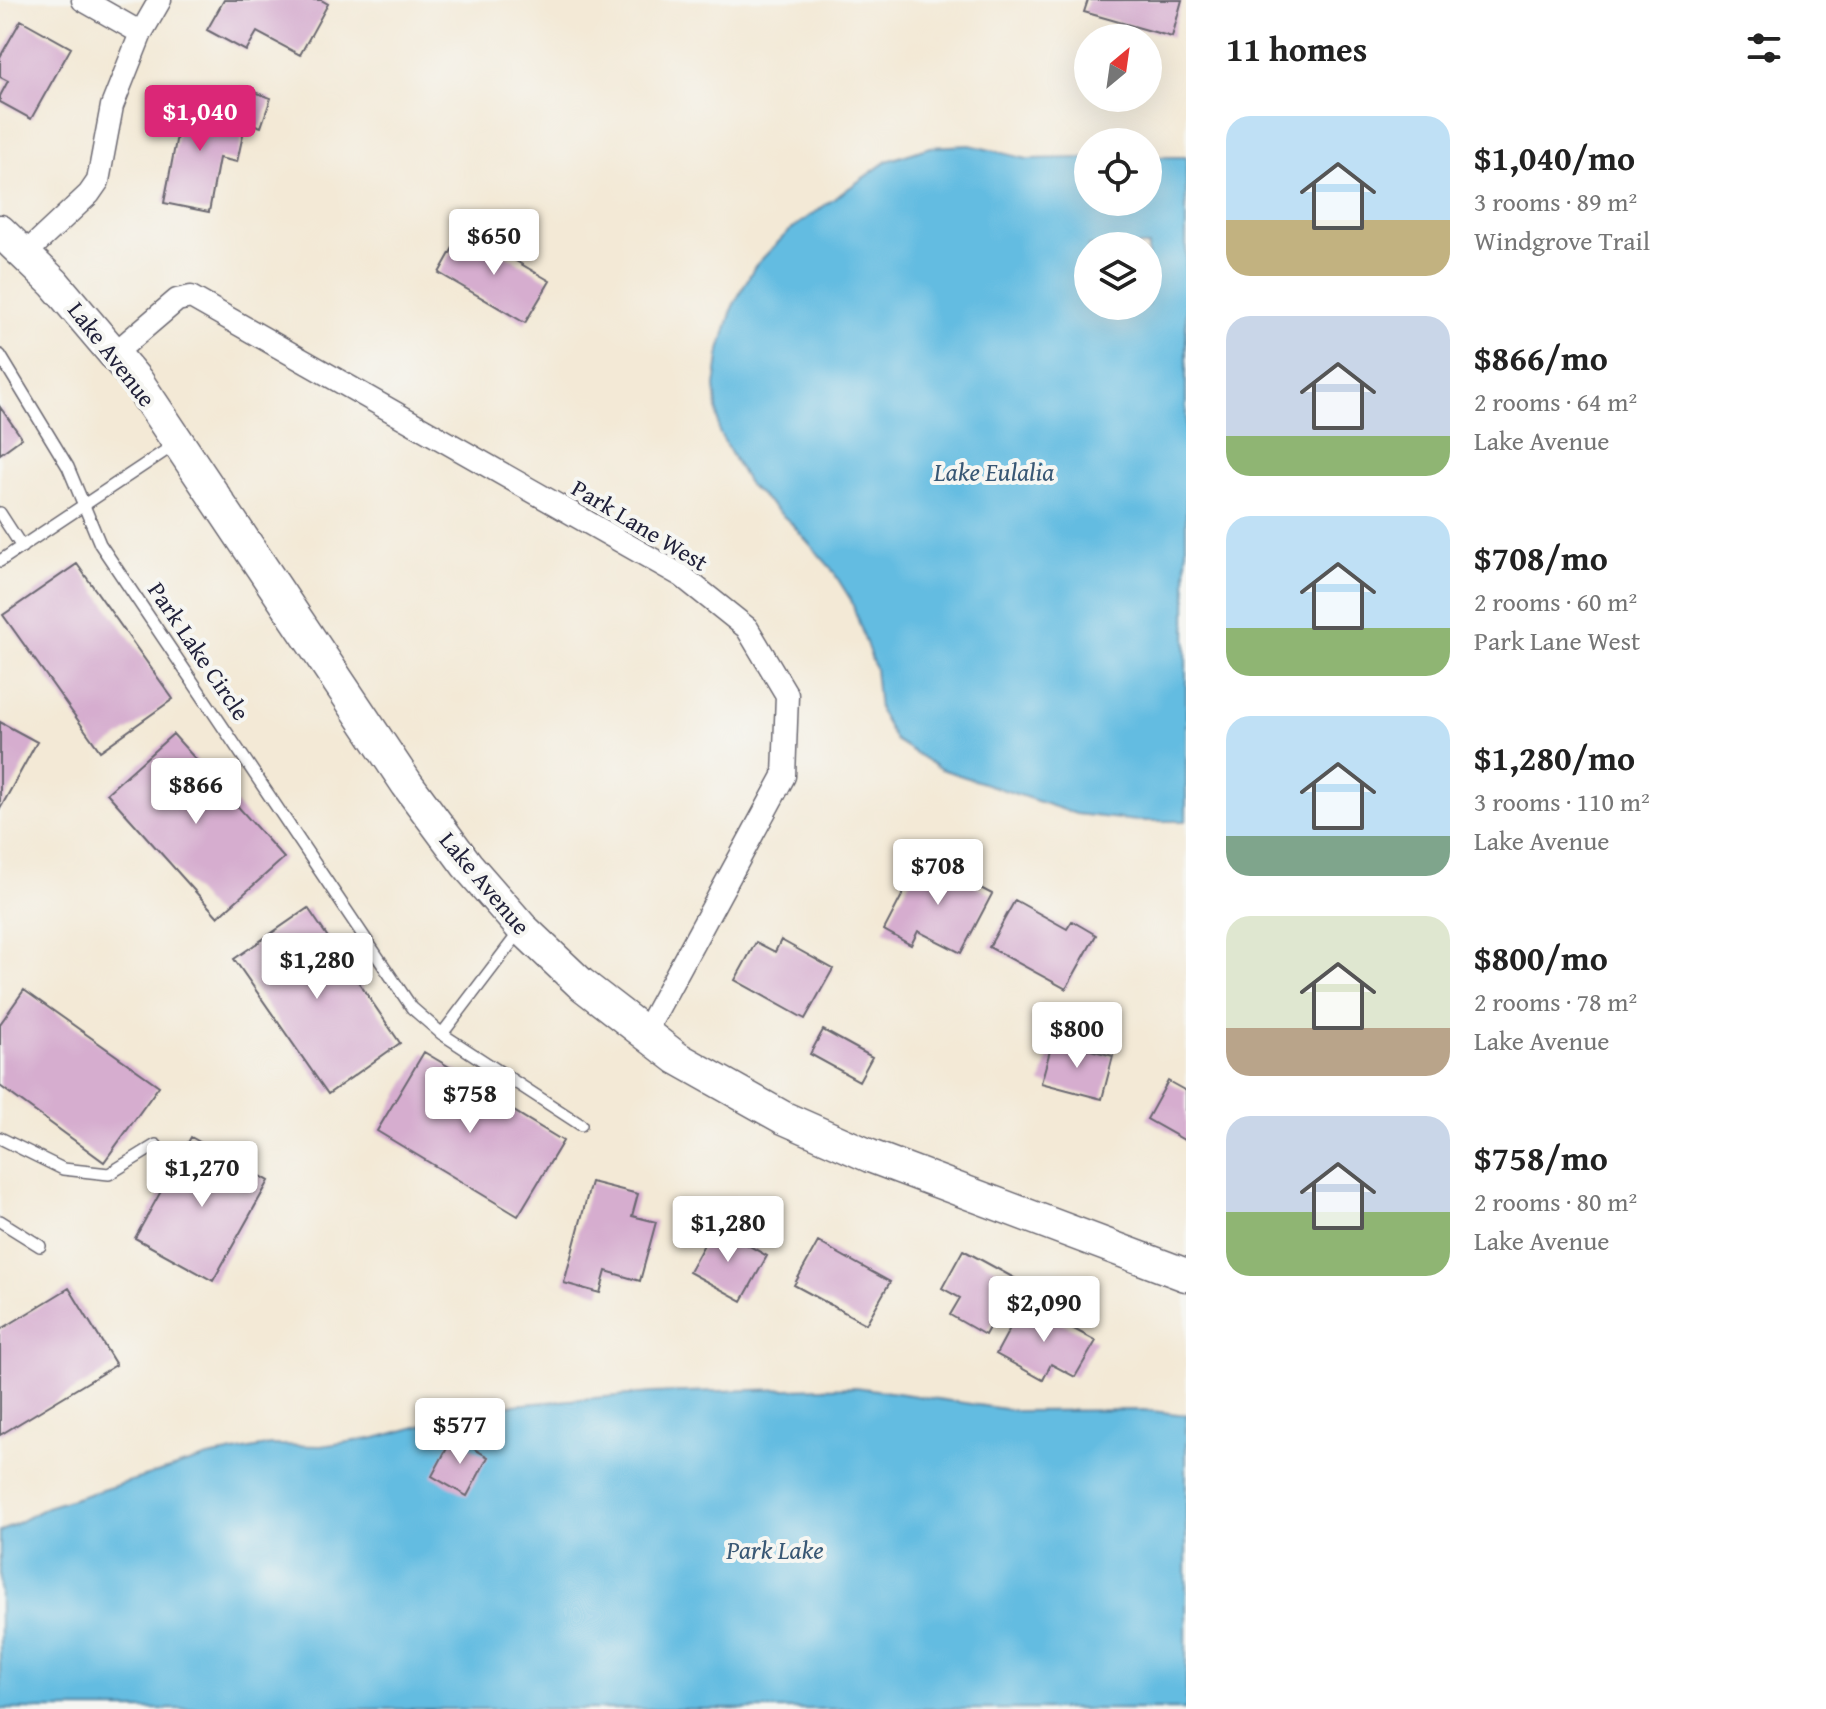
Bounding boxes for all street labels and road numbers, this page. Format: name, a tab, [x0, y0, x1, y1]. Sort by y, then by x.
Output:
street label: Lake Avenue	[60, 294, 164, 414]
street label: Park Lane West	[565, 470, 715, 580]
street label: Park Lake Circle	[140, 575, 258, 727]
street label: Lake Avenue	[431, 824, 539, 942]

